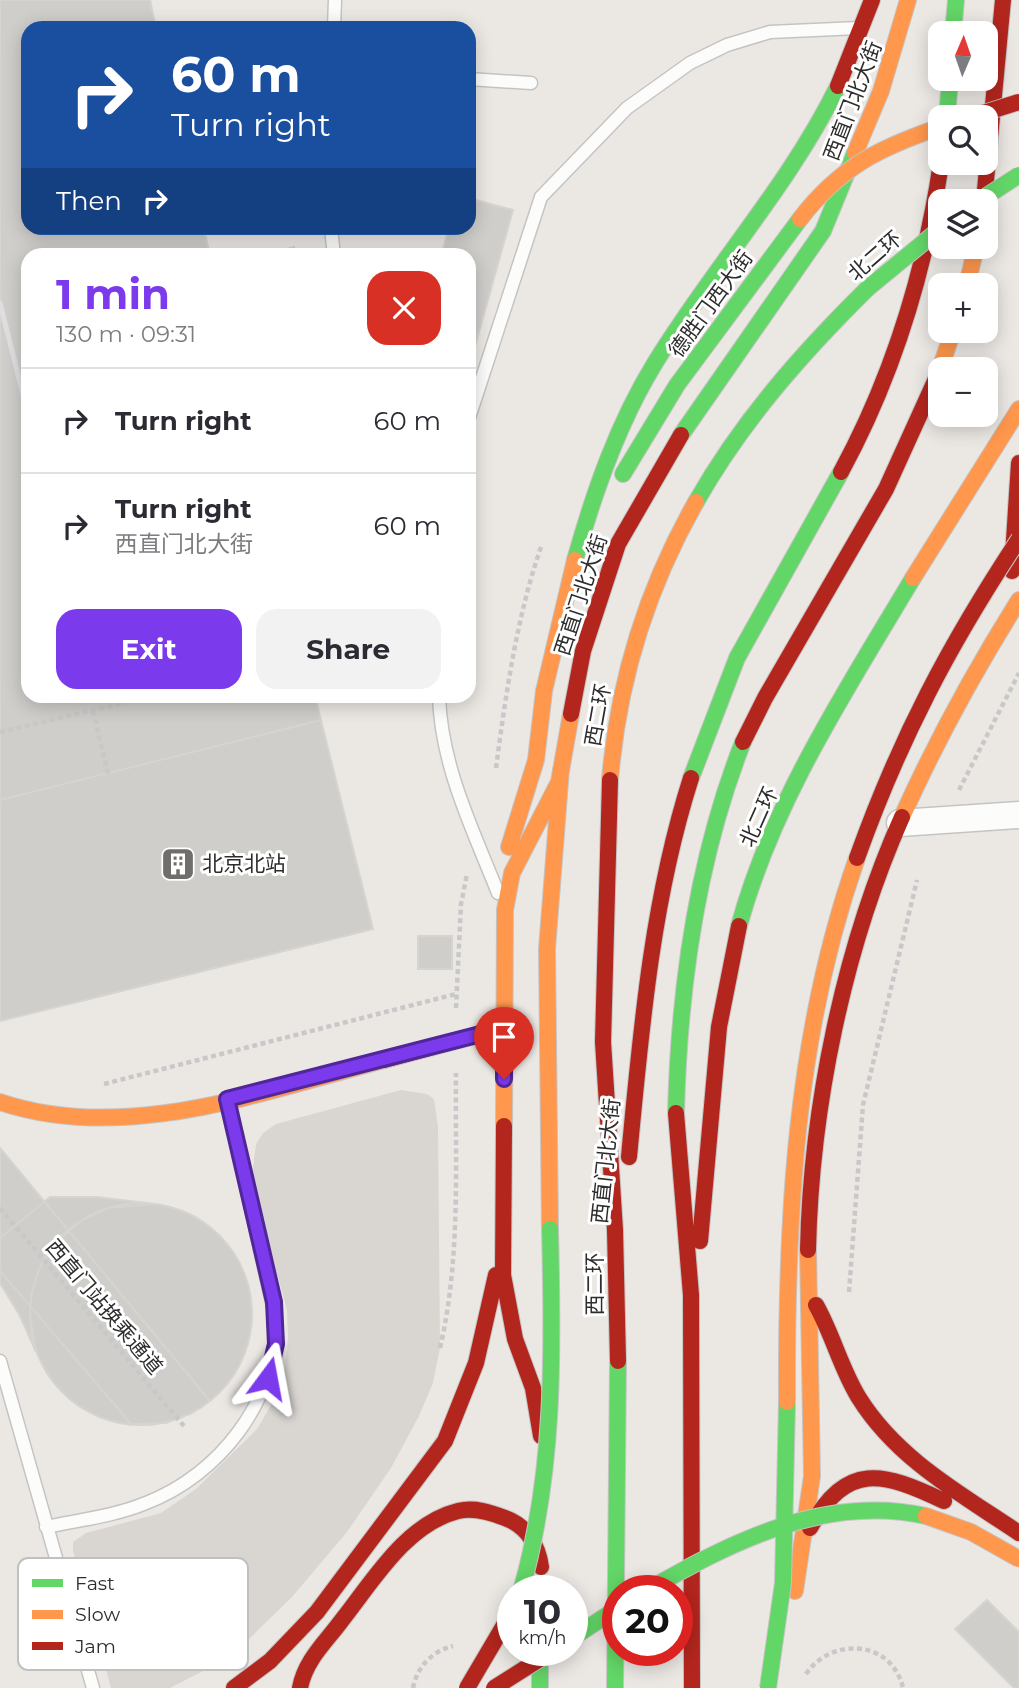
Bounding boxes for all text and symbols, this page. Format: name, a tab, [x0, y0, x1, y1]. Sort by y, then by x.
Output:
north arrow	[928, 21, 998, 91]
map controls	[928, 21, 998, 427]
street label: 西直门北大街	[818, 38, 887, 164]
text: 60 m	[171, 45, 301, 104]
icon: right	[56, 49, 147, 140]
text: Turn right	[171, 105, 331, 144]
button: search	[928, 105, 998, 175]
icon: right	[136, 182, 174, 220]
text: Then	[56, 185, 122, 217]
button: layers	[928, 189, 998, 259]
street label: 北二环	[843, 226, 907, 286]
street label: 德胜门西大街	[663, 245, 758, 362]
text: 1 min	[56, 268, 170, 320]
button: close	[367, 271, 441, 345]
button: +	[928, 273, 998, 343]
text: 130 m · 09:31	[56, 320, 196, 348]
button: −	[928, 357, 998, 427]
icon: right	[56, 402, 94, 440]
text: Turn right	[115, 405, 251, 437]
text: 60 m	[374, 405, 441, 437]
text: Turn right	[115, 493, 251, 525]
icon: right	[56, 507, 94, 545]
text: 60 m	[374, 510, 441, 542]
text: 西直门北大街	[115, 530, 253, 558]
street label: 西直门北大街	[549, 531, 612, 659]
button: Exit	[56, 609, 242, 689]
button: Share	[256, 609, 441, 689]
street label: 西二环	[580, 682, 615, 748]
street label: 北二环	[734, 783, 783, 851]
building icon: 北京北站	[159, 845, 197, 883]
place label: 北京北站	[202, 851, 286, 876]
pin	[474, 1007, 534, 1079]
icon: arrive	[485, 1018, 523, 1056]
street label: 西直门北大街	[586, 1097, 625, 1225]
street label: 西直门站换乘通道	[41, 1234, 168, 1379]
street label: 西二环	[582, 1253, 607, 1316]
position arrow	[231, 1341, 305, 1415]
legend	[18, 1558, 248, 1670]
text: Fast	[75, 1572, 115, 1595]
speed limit sign: 20	[602, 1575, 693, 1666]
text: 10	[524, 1590, 561, 1633]
text: Slow	[75, 1603, 120, 1626]
text: km/h	[518, 1627, 567, 1649]
text: Jam	[74, 1635, 116, 1658]

